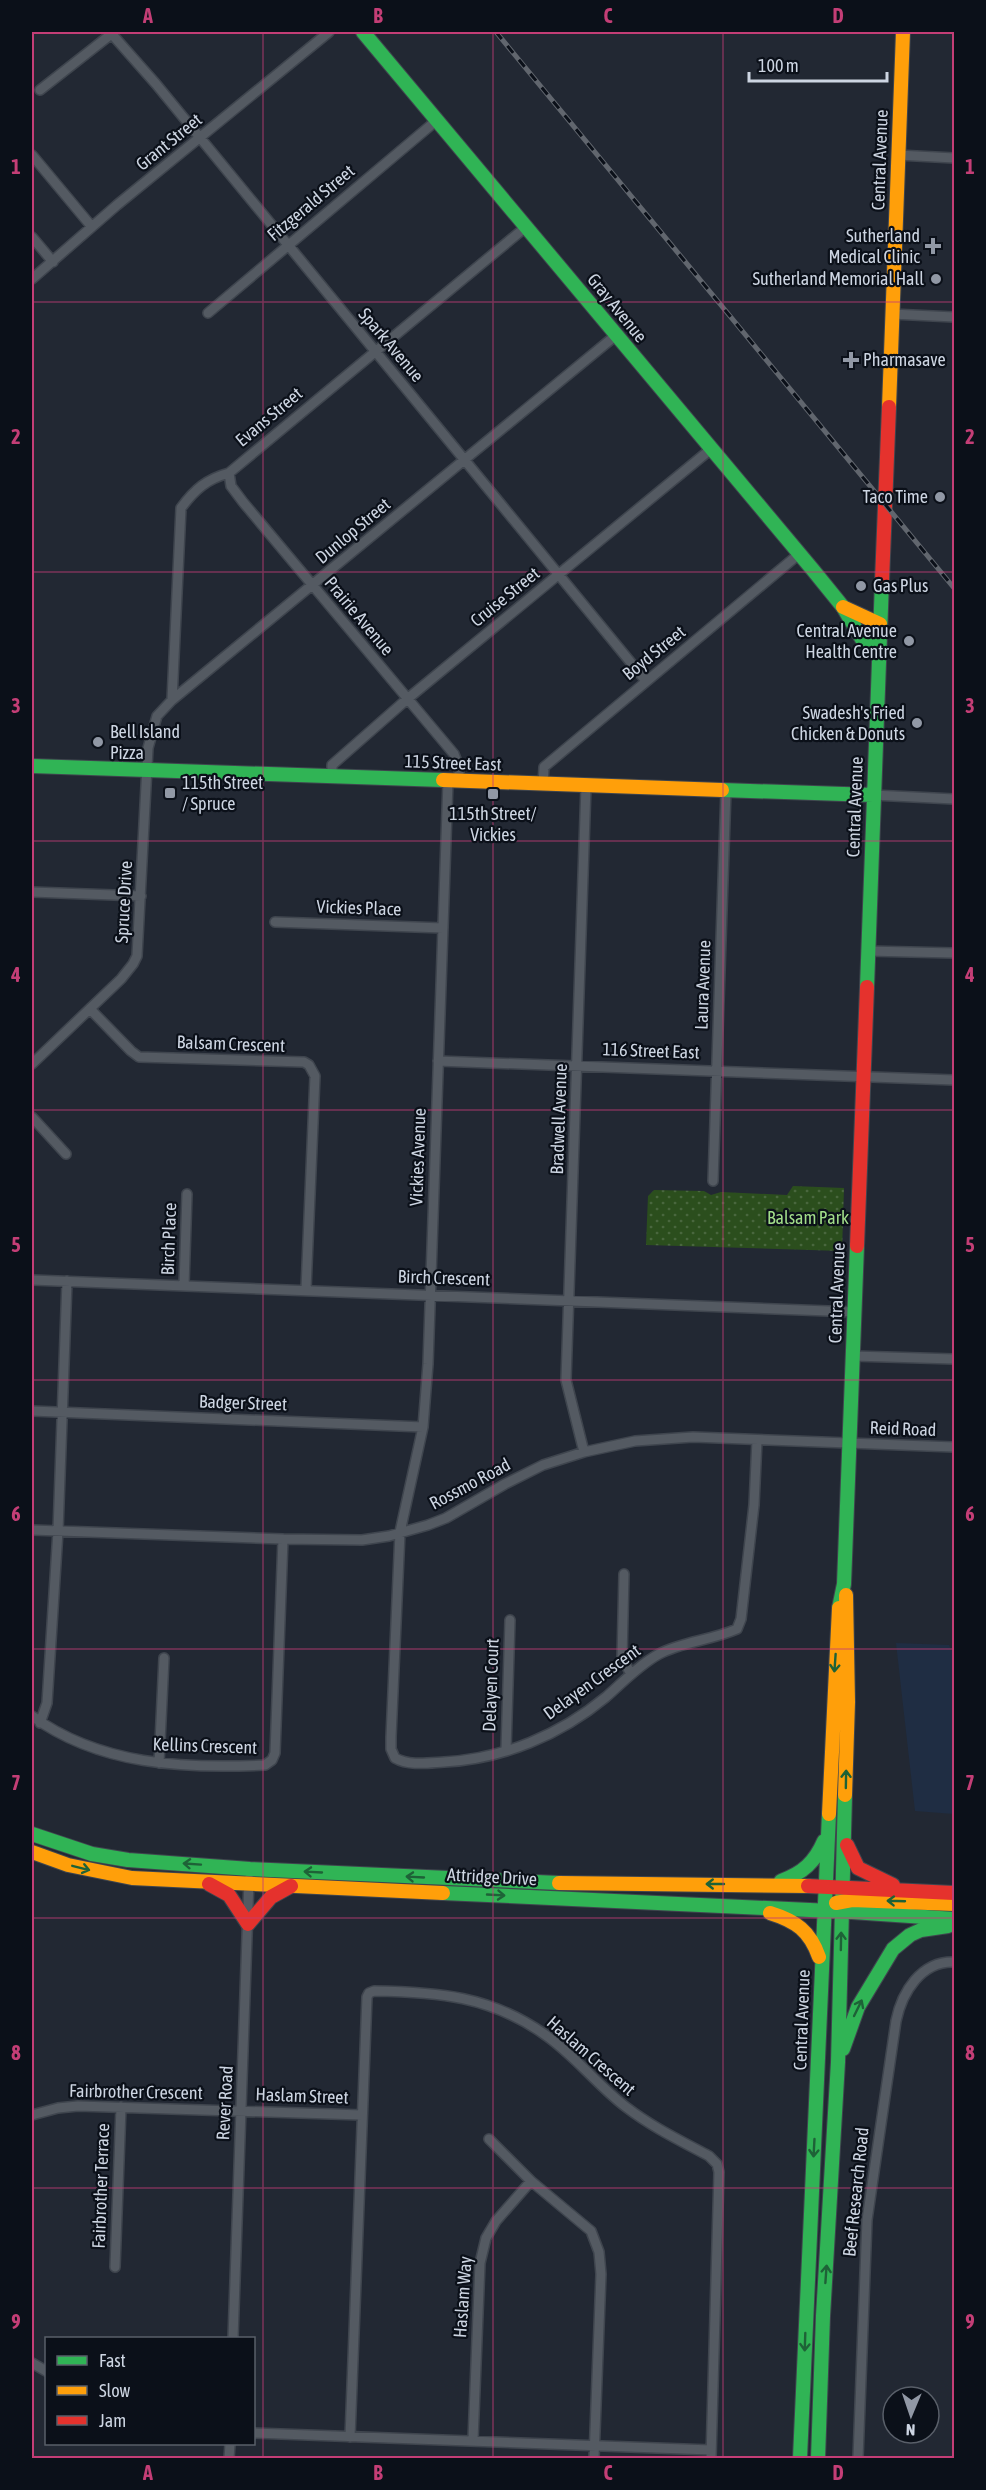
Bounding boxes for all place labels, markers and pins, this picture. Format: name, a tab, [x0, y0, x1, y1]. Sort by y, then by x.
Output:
place label: Sutherland Medical Clinic	[828, 225, 920, 267]
marker: Sutherland Medical Clinic	[924, 237, 942, 255]
place label: Sutherland Memorial Hall	[752, 268, 924, 289]
marker: Sutherland Memorial Hall	[929, 272, 943, 286]
place label: Pharmasave	[863, 349, 946, 370]
marker: Pharmasave	[844, 353, 858, 367]
place label: Taco Time	[863, 486, 928, 507]
marker: Taco Time	[933, 490, 947, 504]
place label: Gas Plus	[873, 575, 928, 596]
marker: Gas Plus	[854, 579, 868, 593]
place label: Central Avenue Health Centre	[796, 620, 897, 662]
marker: Central Avenue Health Centre	[902, 634, 916, 648]
place label: Swadesh's Fried Chicken & Donuts	[791, 702, 905, 744]
marker: Swadesh's Fried Chicken & Donuts	[910, 716, 924, 730]
place label: Bell Island Pizza	[110, 721, 180, 763]
marker: Bell Island Pizza	[91, 735, 105, 749]
place label: 115th Street / Spruce	[182, 772, 263, 814]
marker: 115th Street / Spruce	[163, 786, 177, 800]
marker: 115th Street/ Vickies	[486, 787, 500, 801]
place label: 115th Street/ Vickies	[449, 803, 537, 845]

